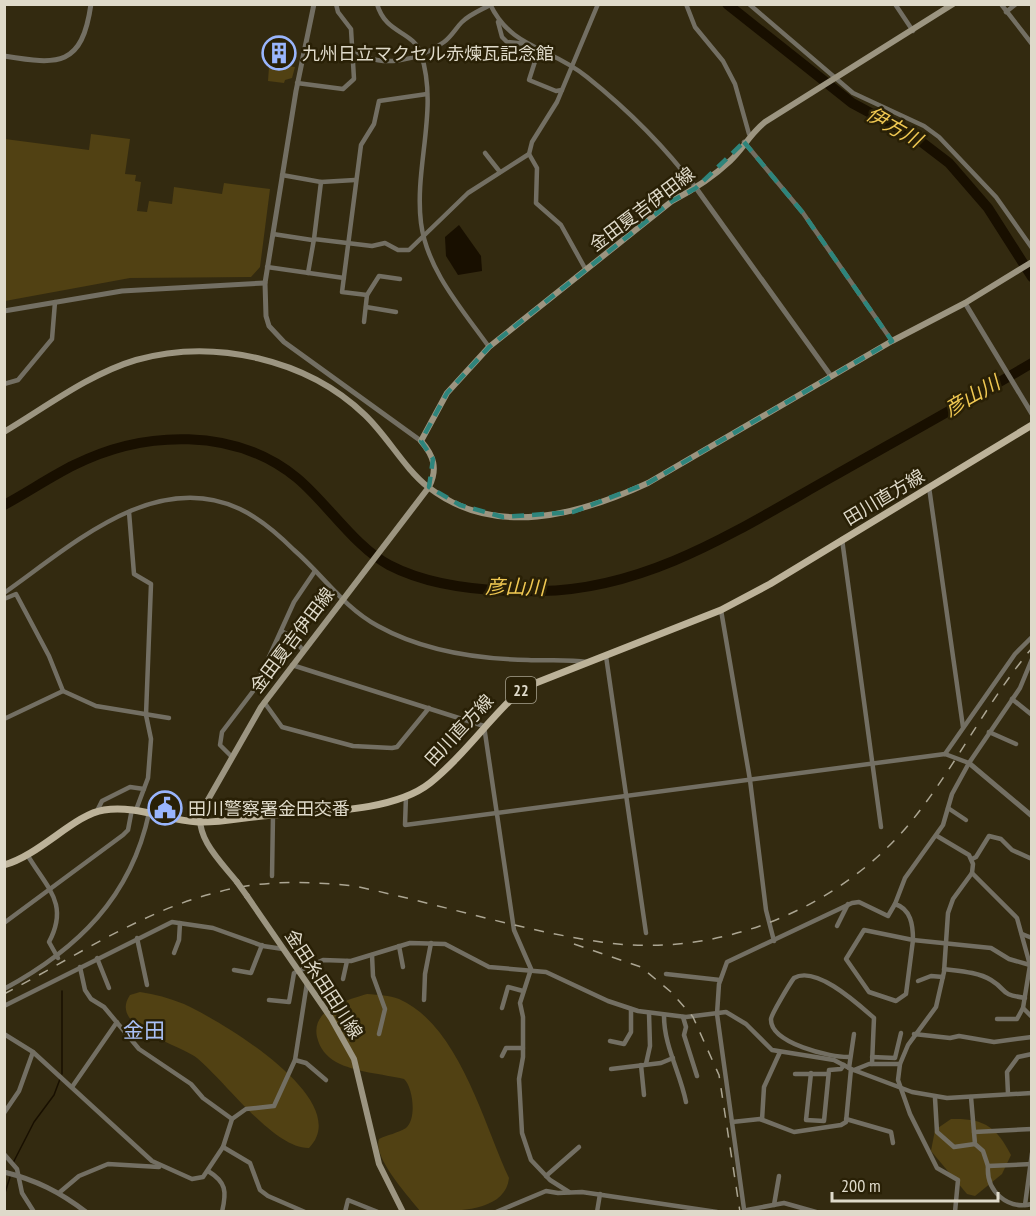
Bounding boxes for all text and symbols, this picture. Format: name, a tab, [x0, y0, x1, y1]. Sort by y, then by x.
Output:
building icon: 九州日立マクセル赤煉瓦記念館	[261, 35, 297, 71]
place label: 九州日立マクセル赤煉瓦記念館	[302, 42, 554, 65]
water label: 伊方川	[862, 101, 928, 154]
street label: 金田夏吉伊田線	[585, 162, 699, 256]
water label: 彦山川	[940, 369, 1006, 422]
street label: 田川直方線	[840, 464, 928, 530]
water label: 彦山川	[485, 573, 547, 601]
street label: 金田夏吉伊田線	[245, 583, 339, 697]
road number: 22	[506, 677, 536, 703]
street label: 田川直方線	[420, 689, 498, 771]
public building icon: 田川警察署金田交番	[147, 790, 183, 826]
place label: 田川警察署金田交番	[188, 797, 350, 820]
street label: 金田糸田田川線	[280, 925, 368, 1043]
district label: 金田	[123, 1017, 165, 1044]
scale bar	[832, 1165, 998, 1203]
text: 200 m	[841, 1174, 881, 1197]

